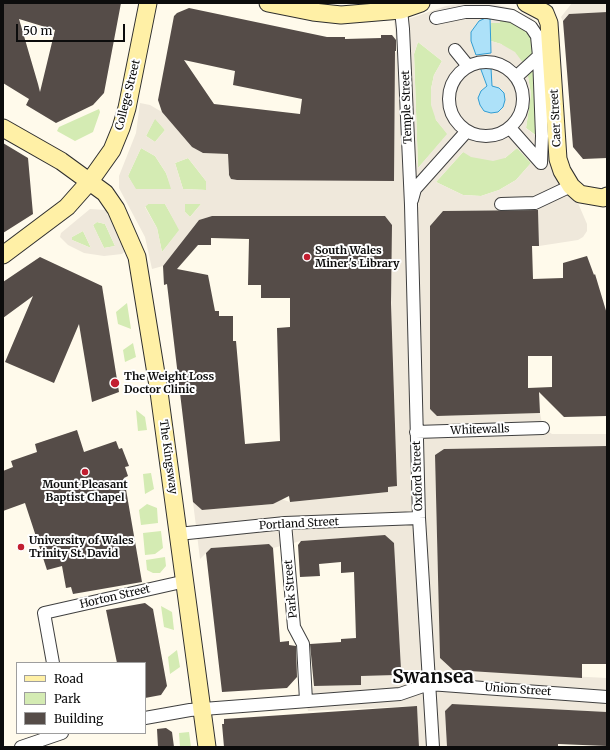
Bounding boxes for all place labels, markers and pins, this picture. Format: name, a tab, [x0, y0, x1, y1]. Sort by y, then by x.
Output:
place label: South Wales Miner's Library	[315, 244, 400, 270]
marker: South Wales Miner's Library	[302, 252, 312, 262]
place label: The Weight Loss Doctor Clinic	[124, 370, 214, 396]
marker: The Weight Loss Doctor Clinic	[109, 377, 121, 389]
marker: Mount Pleasant Baptist Chapel	[80, 467, 90, 477]
place label: Mount Pleasant Baptist Chapel	[42, 478, 128, 504]
place label: University of Wales Trinity St. David	[29, 534, 134, 560]
marker: University of Wales Trinity St. David	[16, 542, 26, 552]

